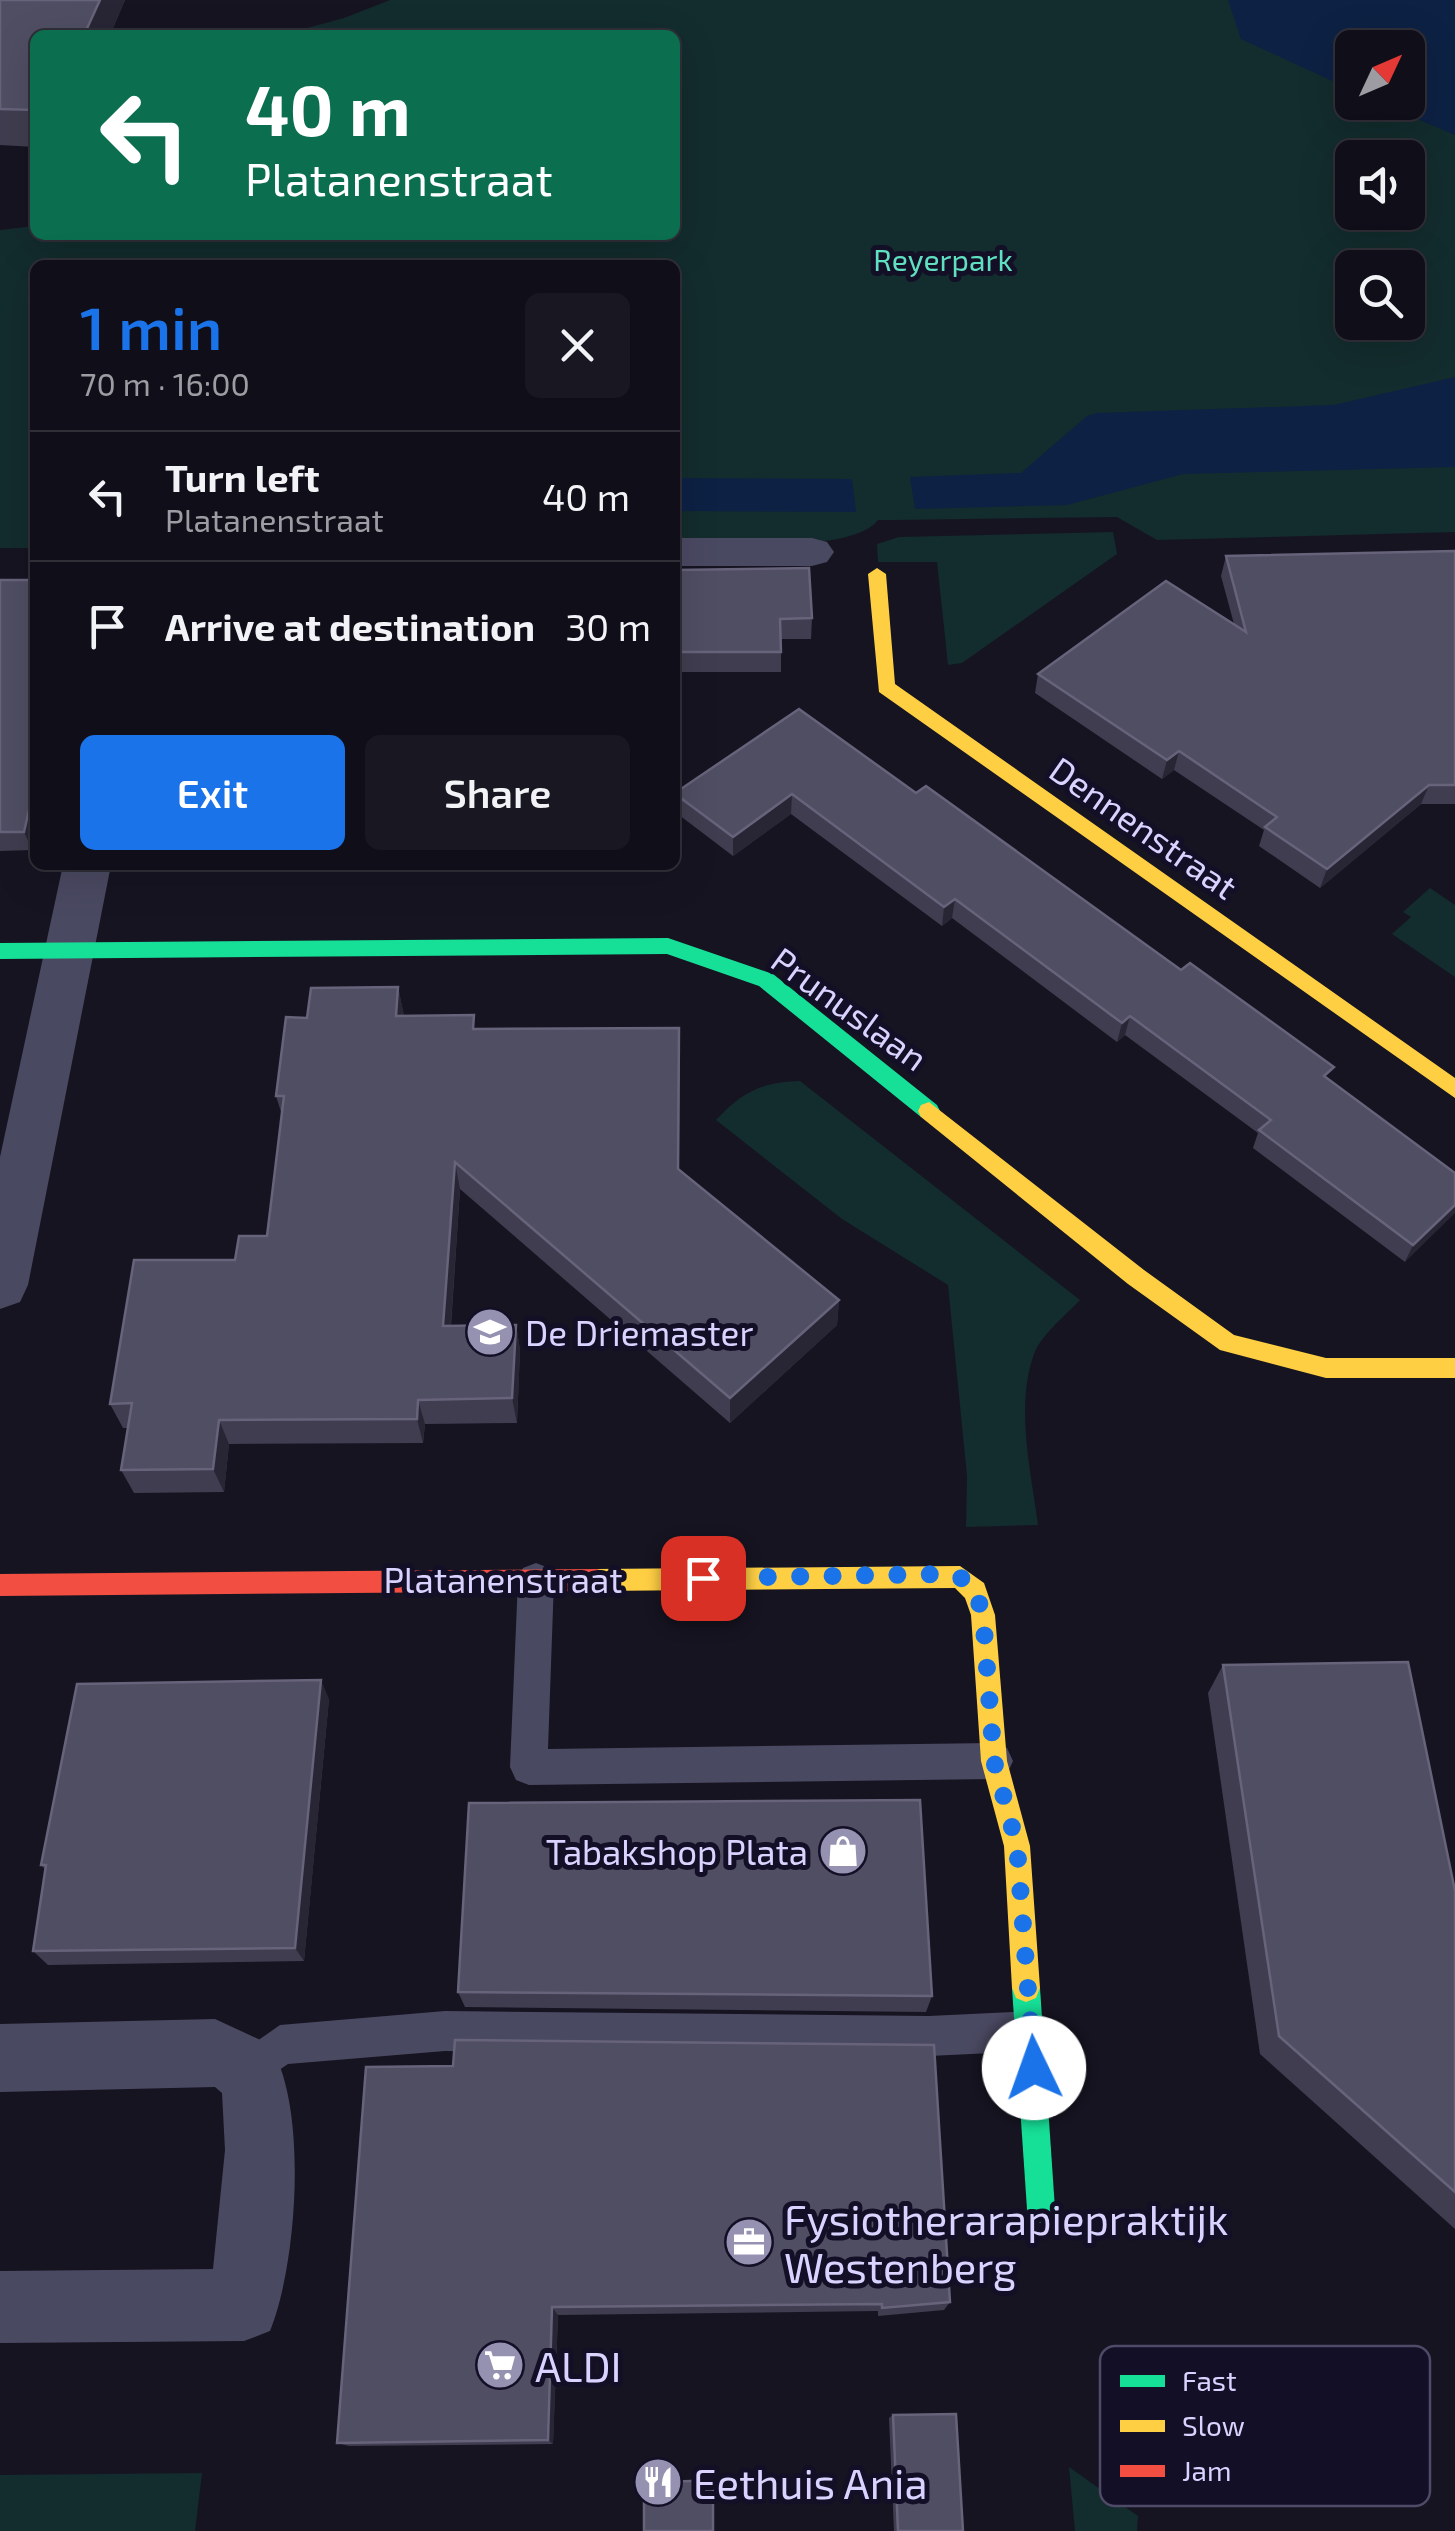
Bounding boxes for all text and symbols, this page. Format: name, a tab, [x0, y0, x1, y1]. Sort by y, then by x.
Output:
north arrow	[1335, 30, 1425, 120]
map controls	[1335, 30, 1425, 340]
text: 40 m	[245, 66, 411, 150]
icon: left	[80, 70, 210, 200]
button: sound	[1335, 140, 1425, 230]
text: Platanenstraat	[245, 151, 553, 205]
park label: Reyerpark	[873, 241, 1013, 277]
button: search	[1335, 250, 1425, 340]
text: 1 min	[80, 290, 222, 362]
button: close	[525, 293, 630, 398]
text: 70 m · 16:00	[80, 364, 250, 402]
text: Turn left	[165, 454, 320, 500]
icon: left	[80, 469, 135, 524]
text: 40 m	[542, 473, 630, 519]
text: Platanenstraat	[165, 500, 384, 538]
icon: arrive	[80, 599, 135, 654]
text: Arrive at destination	[165, 603, 535, 649]
text: 30 m	[565, 603, 651, 649]
button: Exit	[80, 735, 345, 850]
button: Share	[365, 735, 630, 850]
street label: Dennenstraat	[1042, 747, 1246, 907]
street label: Prunuslaan	[764, 938, 936, 1078]
school or university icon: De Driemaster	[464, 1306, 516, 1358]
place label: De Driemaster	[525, 1311, 753, 1353]
pin	[661, 1536, 746, 1621]
icon: arrive	[676, 1551, 731, 1606]
street label: Platanenstraat	[383, 1558, 623, 1600]
shop icon: Tabakshop Plata	[817, 1825, 869, 1877]
place label: Tabakshop Plata	[546, 1830, 808, 1872]
position arrow	[982, 2016, 1086, 2120]
place label: Fysiotherarapiepraktijk Westenberg	[784, 2193, 1228, 2291]
office icon: Fysiotherarapiepraktijk Westenberg	[723, 2216, 775, 2268]
supermarket icon: ALDI	[474, 2339, 526, 2391]
place label: ALDI	[535, 2340, 622, 2390]
legend	[1100, 2346, 1430, 2506]
text: Fast	[1182, 2363, 1237, 2397]
text: Slow	[1182, 2408, 1245, 2442]
text: Jam	[1182, 2453, 1231, 2487]
restaurant icon: Eethuis Ania	[632, 2456, 684, 2508]
place label: Eethuis Ania	[693, 2457, 928, 2507]

